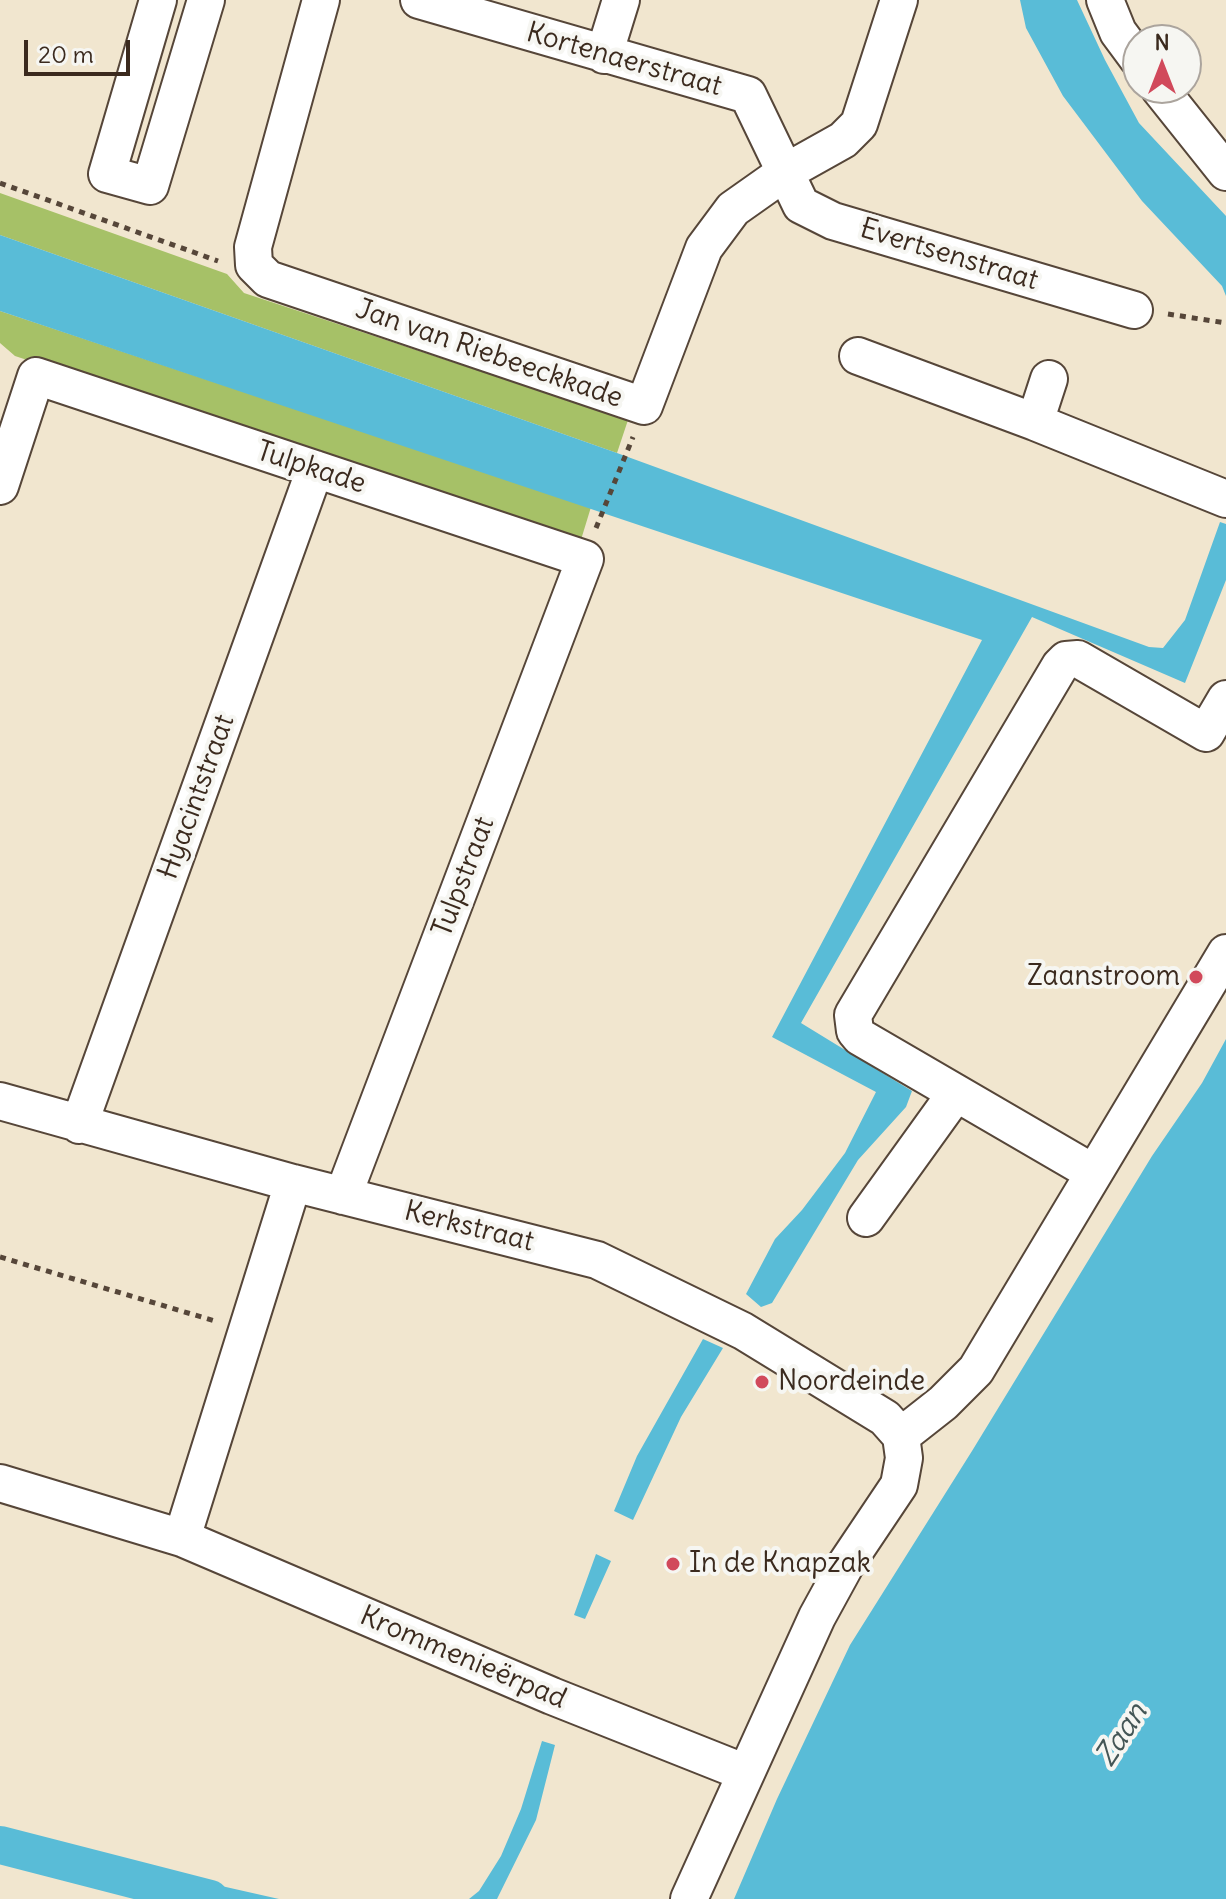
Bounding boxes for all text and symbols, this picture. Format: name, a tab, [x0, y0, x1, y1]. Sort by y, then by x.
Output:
street label: Kortenaerstraat	[523, 16, 725, 104]
scale bar	[28, 24, 134, 74]
north arrow	[1122, 24, 1202, 104]
text: N	[1154, 28, 1170, 56]
text: 20 m	[38, 39, 94, 69]
street label: Evertsenstraat	[856, 212, 1042, 298]
street label: Jan van Riebeeckkade	[351, 293, 627, 415]
street label: Tulpkade	[252, 435, 370, 501]
street label: Hyacintstraat	[152, 710, 242, 884]
street label: Tulpstraat	[426, 812, 502, 942]
place label: Zaanstroom	[1027, 960, 1180, 994]
marker: Zaanstroom	[1187, 968, 1205, 986]
street label: Kerkstraat	[401, 1195, 537, 1259]
place label: Noordeinde	[778, 1365, 925, 1399]
marker: Noordeinde	[753, 1373, 771, 1391]
place label: In de Knapzak	[689, 1547, 871, 1581]
marker: In de Knapzak	[664, 1555, 682, 1573]
street label: Krommenieërpad	[355, 1599, 571, 1717]
water label: Zaan	[1088, 1697, 1156, 1773]

